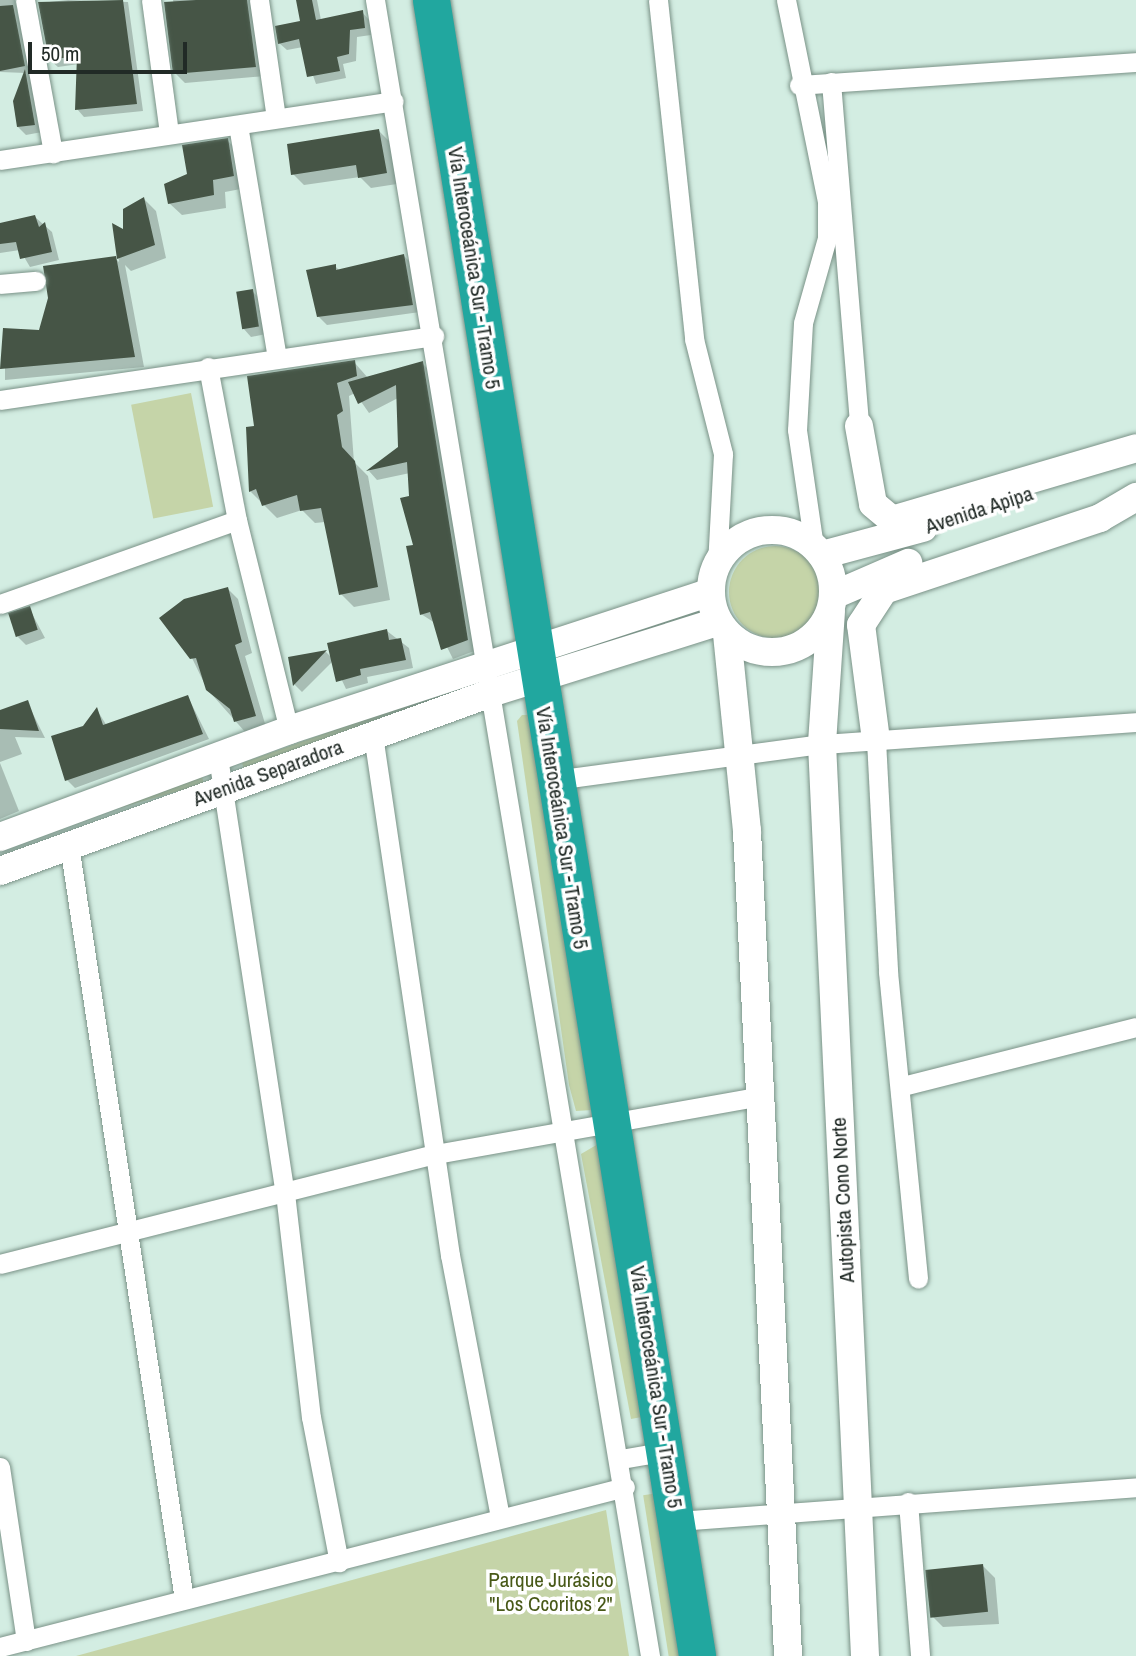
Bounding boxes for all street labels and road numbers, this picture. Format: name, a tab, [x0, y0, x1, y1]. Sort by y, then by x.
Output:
street label: Vía Interoceánica Sur - Tramo 5	[442, 145, 506, 391]
street label: Avenida Apipa	[922, 481, 1036, 539]
street label: Vía Interoceánica Sur - Tramo 5	[530, 705, 594, 951]
street label: Avenida Separadora	[190, 734, 346, 812]
street label: Autopista Cono Norte	[826, 1117, 860, 1283]
street label: Vía Interoceánica Sur - Tramo 5	[624, 1264, 688, 1510]

